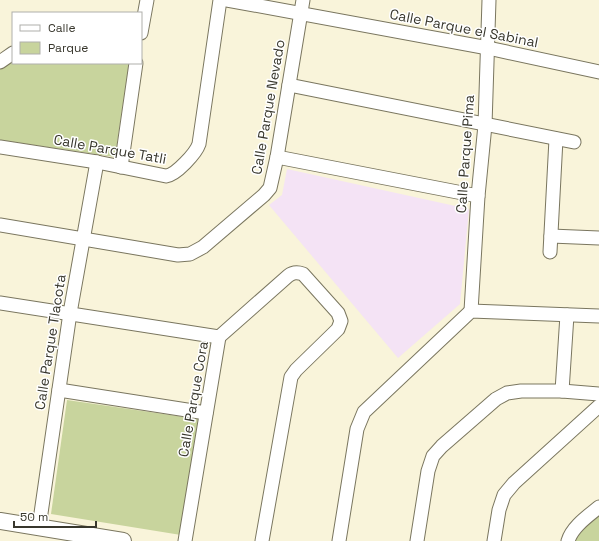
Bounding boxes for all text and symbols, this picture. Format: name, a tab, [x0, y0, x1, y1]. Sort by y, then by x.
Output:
street label: Calle Parque el Sabinal	[388, 5, 540, 51]
legend	[12, 12, 142, 64]
text: Calle	[48, 20, 76, 36]
street label: Calle Parque Nevado	[247, 38, 289, 176]
text: Parque	[48, 40, 88, 56]
street label: Calle Parque Pima	[452, 94, 478, 214]
street label: Calle Parque Tatli	[52, 130, 168, 168]
street label: Calle Parque Tlacota	[30, 273, 70, 411]
street label: Calle Parque Cora	[174, 340, 212, 458]
scale bar	[14, 503, 96, 529]
text: 50 m	[20, 509, 48, 525]

